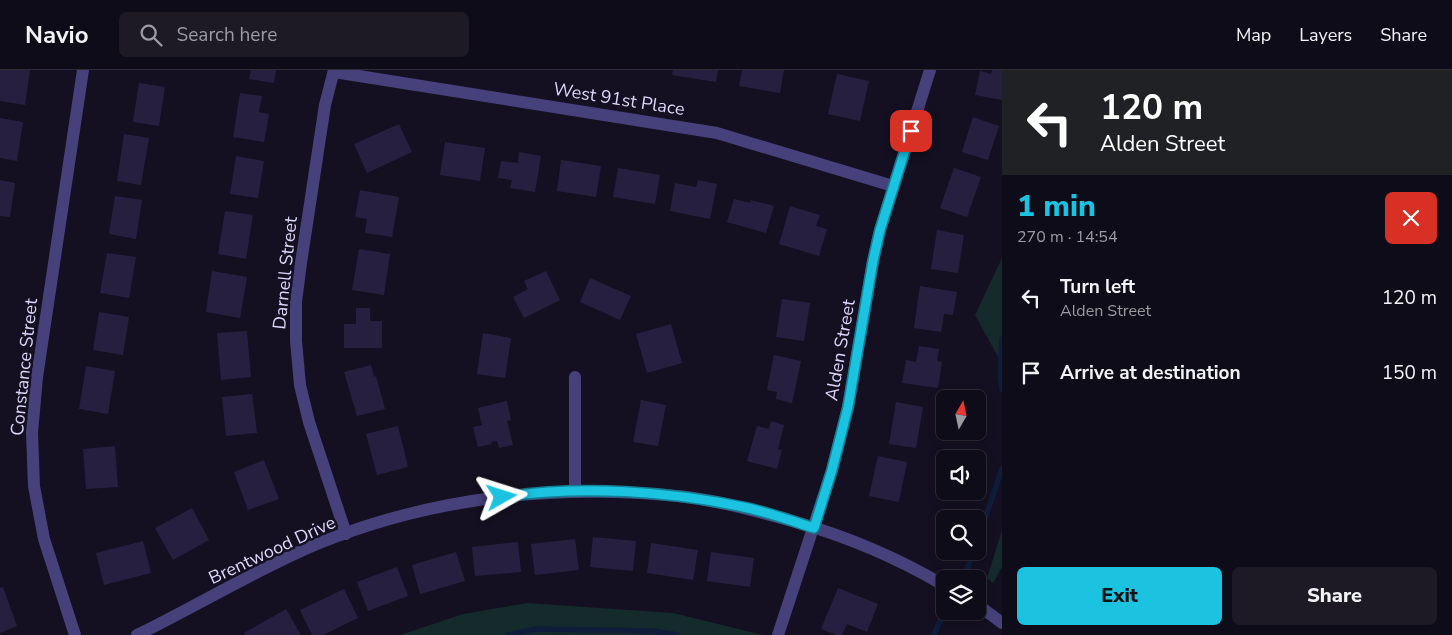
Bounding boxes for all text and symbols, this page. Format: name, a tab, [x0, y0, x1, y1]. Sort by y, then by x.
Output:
search box	[119, 12, 469, 57]
text: Navio	[25, 19, 89, 51]
icon: search	[137, 21, 165, 49]
text: Search here	[177, 22, 277, 48]
text: Map	[1236, 23, 1271, 47]
text: Layers	[1299, 23, 1352, 47]
text: Share	[1380, 23, 1427, 47]
street label: West 91st Place	[551, 77, 687, 121]
text: 120 m	[1100, 84, 1203, 131]
icon: left	[1017, 90, 1082, 155]
pin	[890, 110, 932, 152]
icon: arrive	[897, 117, 925, 145]
text: Alden Street	[1100, 129, 1225, 159]
text: 1 min	[1017, 186, 1096, 227]
button: close	[1385, 192, 1437, 244]
street label: Darnell Street	[267, 215, 303, 331]
text: 270 m · 14:54	[1017, 226, 1118, 248]
text: Turn left	[1060, 274, 1135, 300]
icon: left	[1017, 284, 1045, 312]
text: 120 m	[1382, 285, 1437, 311]
street label: Constance Street	[5, 297, 43, 437]
street label: Alden Street	[819, 297, 861, 403]
text: Alden Street	[1060, 300, 1151, 322]
icon: arrive	[1017, 359, 1045, 387]
text: Arrive at destination	[1060, 360, 1241, 386]
text: 150 m	[1382, 360, 1437, 386]
north arrow	[936, 390, 986, 440]
map controls	[936, 390, 986, 620]
button: sound	[936, 450, 986, 500]
position arrow	[475, 470, 527, 522]
street label: Brentwood Drive	[205, 510, 339, 590]
button: search	[936, 510, 986, 560]
button: Exit	[1017, 567, 1222, 625]
button: Share	[1232, 567, 1437, 625]
button: layers	[936, 570, 986, 620]

